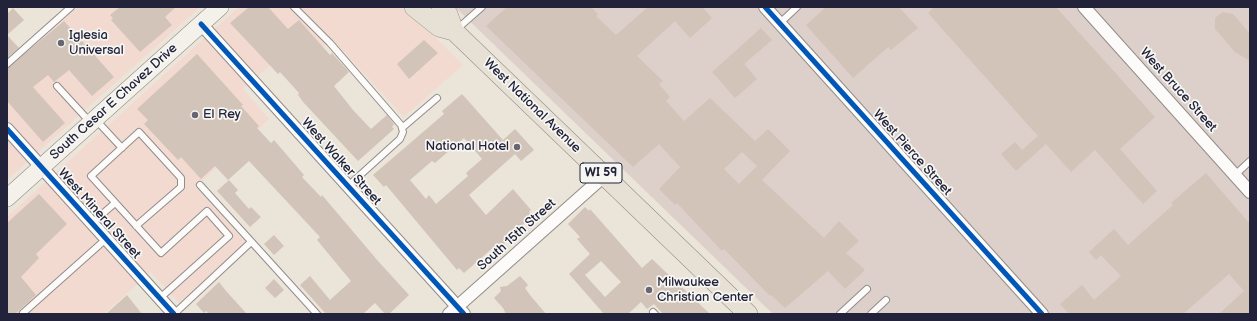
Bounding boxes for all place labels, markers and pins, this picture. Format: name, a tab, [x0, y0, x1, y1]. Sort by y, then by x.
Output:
place label: Iglesia Universal	[69, 28, 124, 59]
marker: Iglesia Universal	[56, 38, 66, 48]
place label: El Rey	[203, 107, 241, 123]
marker: El Rey	[190, 110, 200, 120]
place label: National Hotel	[425, 139, 509, 155]
marker: National Hotel	[512, 142, 522, 152]
place label: Milwaukee Christian Center	[657, 275, 753, 306]
marker: Milwaukee Christian Center	[644, 285, 654, 295]

